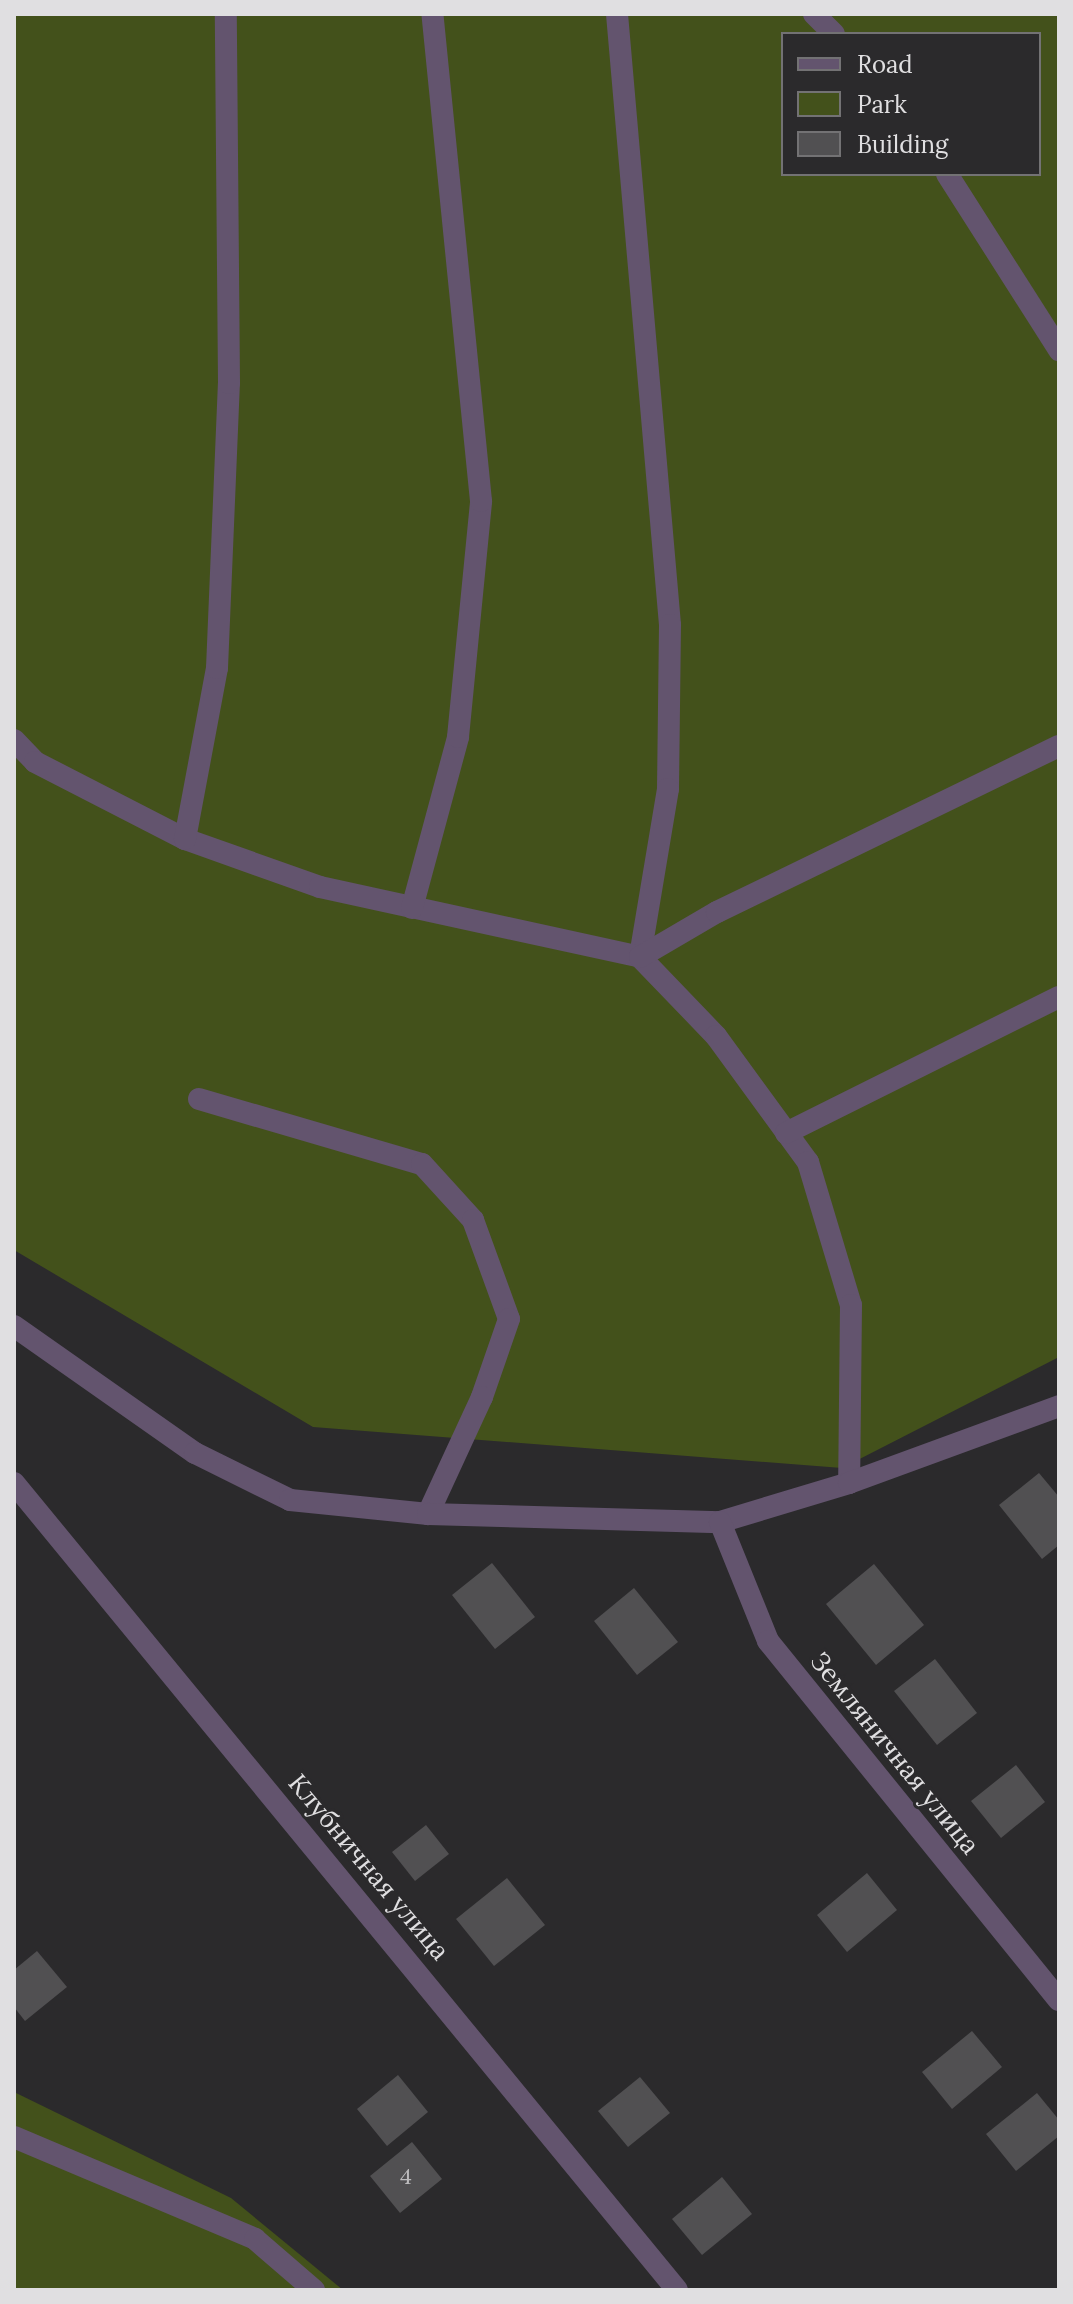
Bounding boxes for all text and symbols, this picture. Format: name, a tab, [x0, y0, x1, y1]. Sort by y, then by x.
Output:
legend	[781, 32, 1041, 176]
text: Road	[857, 49, 913, 80]
text: Park	[857, 89, 907, 120]
text: Building	[857, 129, 948, 160]
street label: Земляничная улица	[804, 1646, 986, 1860]
street label: Клубничная улица	[282, 1768, 456, 1966]
house number: 4	[400, 2164, 412, 2190]

